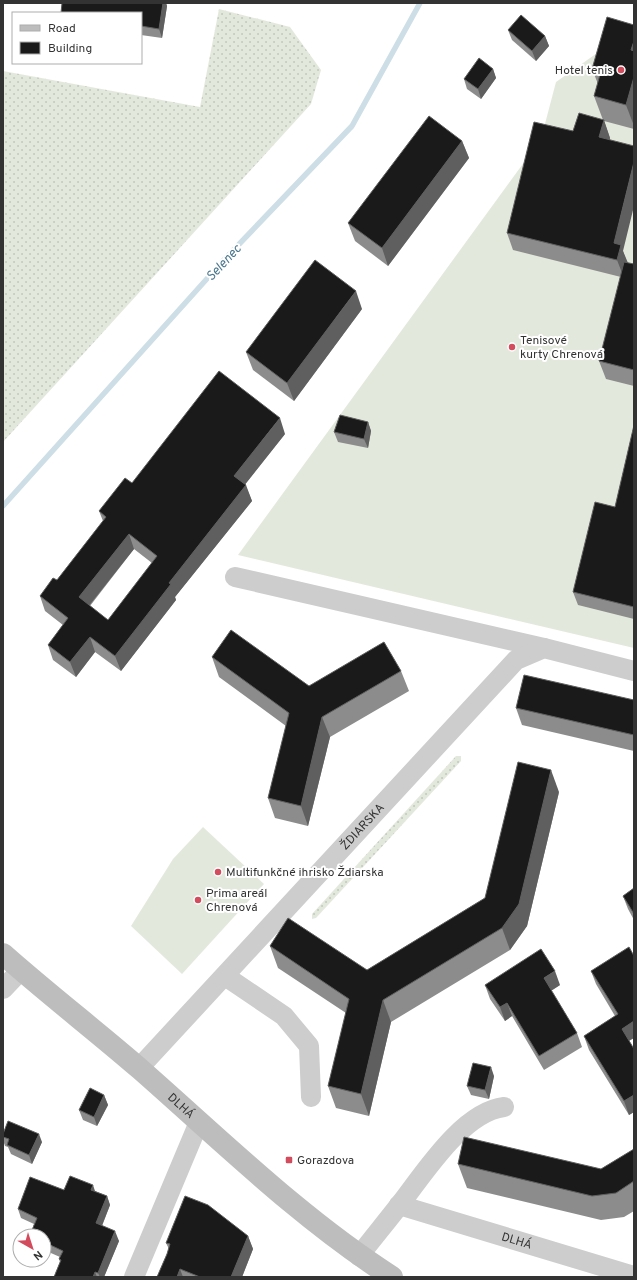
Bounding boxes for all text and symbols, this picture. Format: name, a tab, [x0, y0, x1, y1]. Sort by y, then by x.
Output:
legend	[12, 12, 142, 64]
text: Road	[48, 21, 76, 37]
text: Building	[48, 41, 92, 57]
place label: Hotel tenis	[555, 63, 613, 79]
marker: Hotel tenis	[616, 65, 626, 75]
water label: Selenec	[204, 241, 246, 285]
place label: Tenisové kurty Chrenová	[520, 333, 603, 363]
marker: Tenisové kurty Chrenová	[507, 342, 517, 352]
street label: ŽDIARSKA	[337, 800, 389, 854]
place label: Multifunkčné ihrisko Ždiarska	[226, 865, 384, 881]
marker: Multifunkčné ihrisko Ždiarska	[213, 867, 223, 877]
place label: Prima areál Chrenová	[206, 886, 267, 916]
marker: Prima areál Chrenová	[193, 895, 203, 905]
street label: DLHÁ	[164, 1090, 197, 1123]
place label: Gorazdova	[297, 1153, 354, 1169]
marker: Gorazdova	[284, 1155, 294, 1165]
north arrow	[12, 1228, 52, 1268]
street label: DLHÁ	[499, 1229, 534, 1254]
text: N	[30, 1247, 45, 1263]

